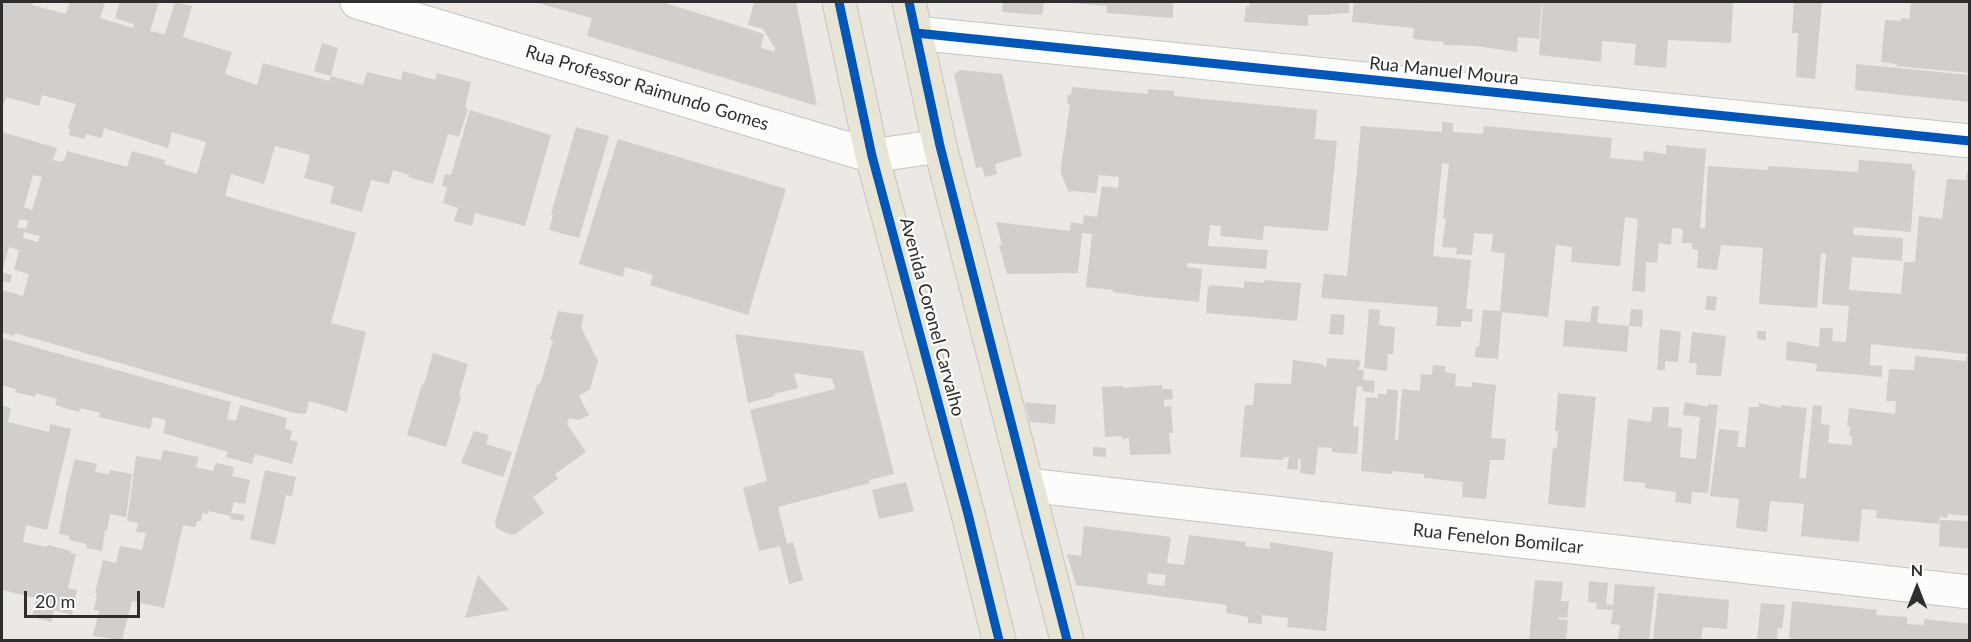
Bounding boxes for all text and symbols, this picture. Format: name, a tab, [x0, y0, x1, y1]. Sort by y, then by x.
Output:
street label: Rua Professor Raimundo Gomes	[523, 41, 771, 135]
street label: Rua Manuel Moura	[1368, 52, 1520, 90]
street label: Avenida Coronel Carvalho	[895, 215, 969, 419]
street label: Rua Fenelon Bomilcar	[1412, 519, 1584, 559]
north arrow	[1887, 558, 1947, 618]
text: N	[1911, 560, 1923, 579]
scale bar	[27, 579, 142, 617]
text: 20 m	[35, 590, 75, 612]

